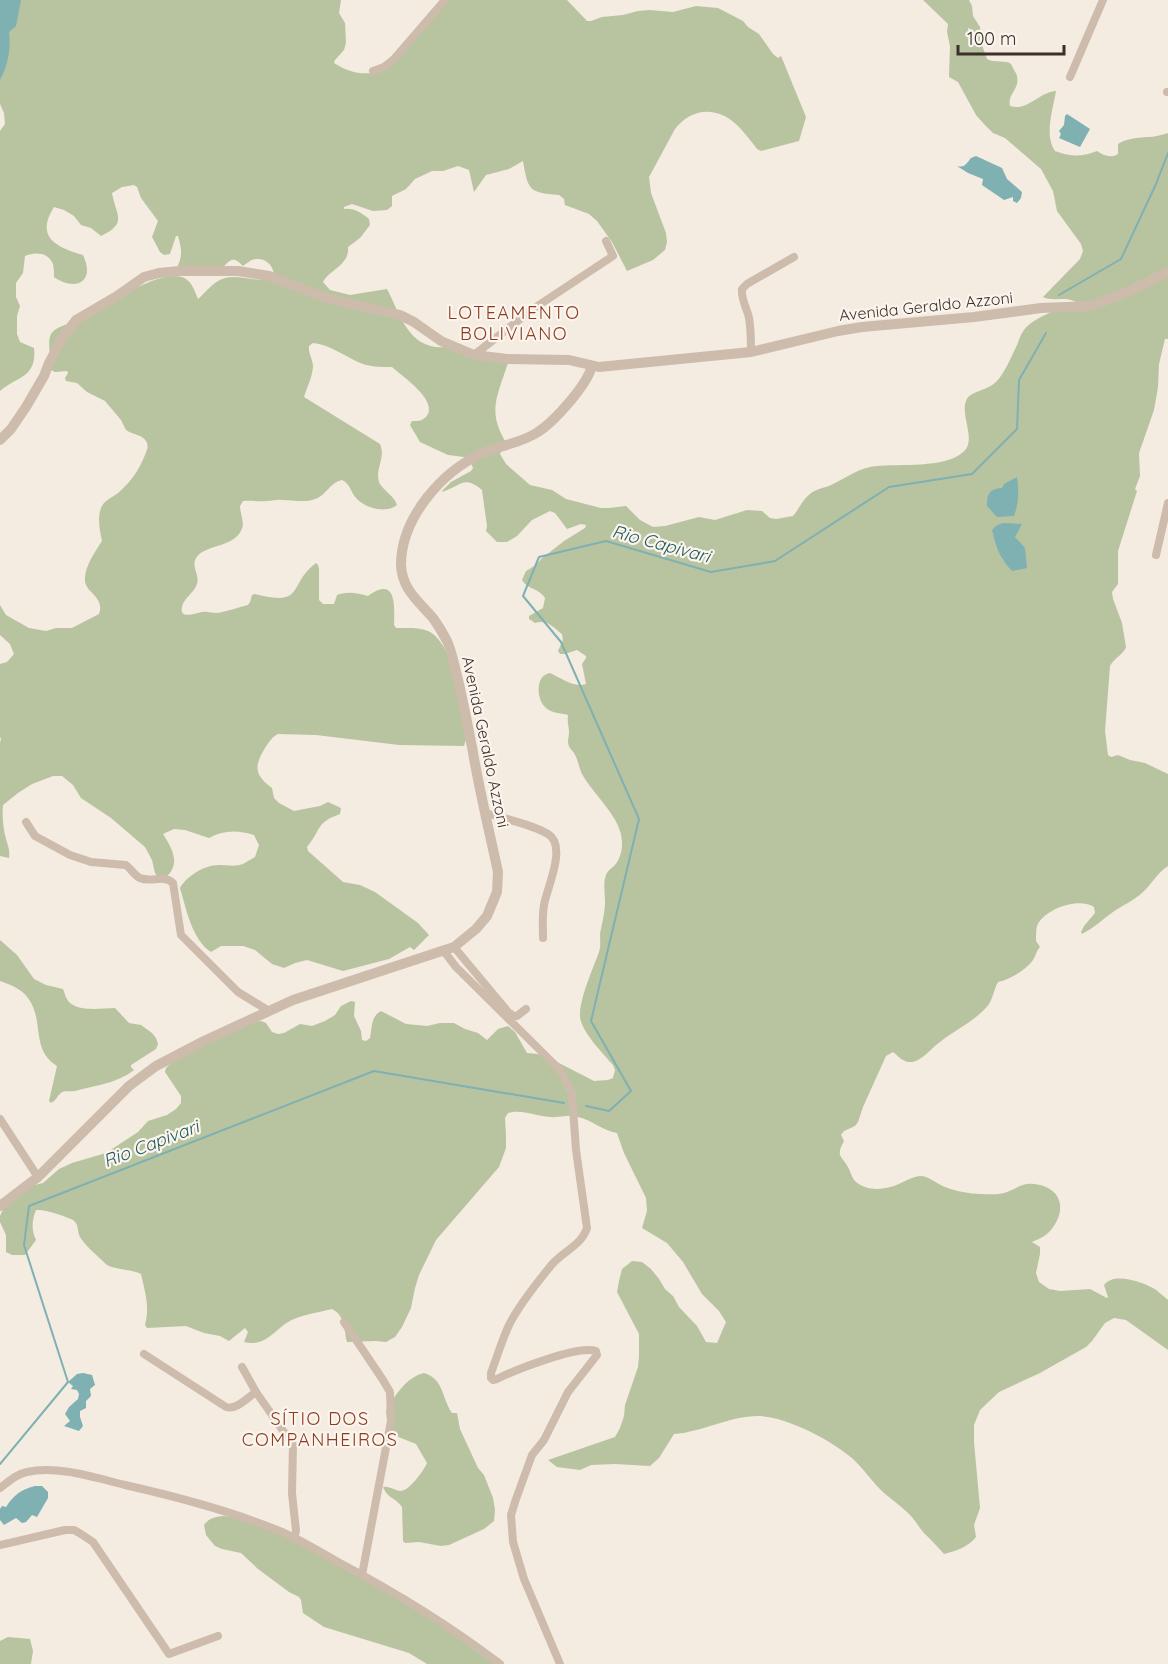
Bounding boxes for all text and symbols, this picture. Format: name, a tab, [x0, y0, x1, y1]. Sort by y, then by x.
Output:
scale bar	[958, 18, 1064, 56]
text: 100 m	[967, 27, 1016, 50]
street label: Avenida Geraldo Azzoni	[838, 287, 1014, 325]
district label: LOTEAMENTO BOLIVIANO	[447, 301, 581, 345]
water label: Rio Capivari	[610, 519, 715, 568]
street label: Avenida Geraldo Azzoni	[458, 654, 514, 830]
water label: Rio Capivari	[100, 1114, 204, 1172]
district label: SÍTIO DOS COMPANHEIROS	[242, 1407, 398, 1451]

